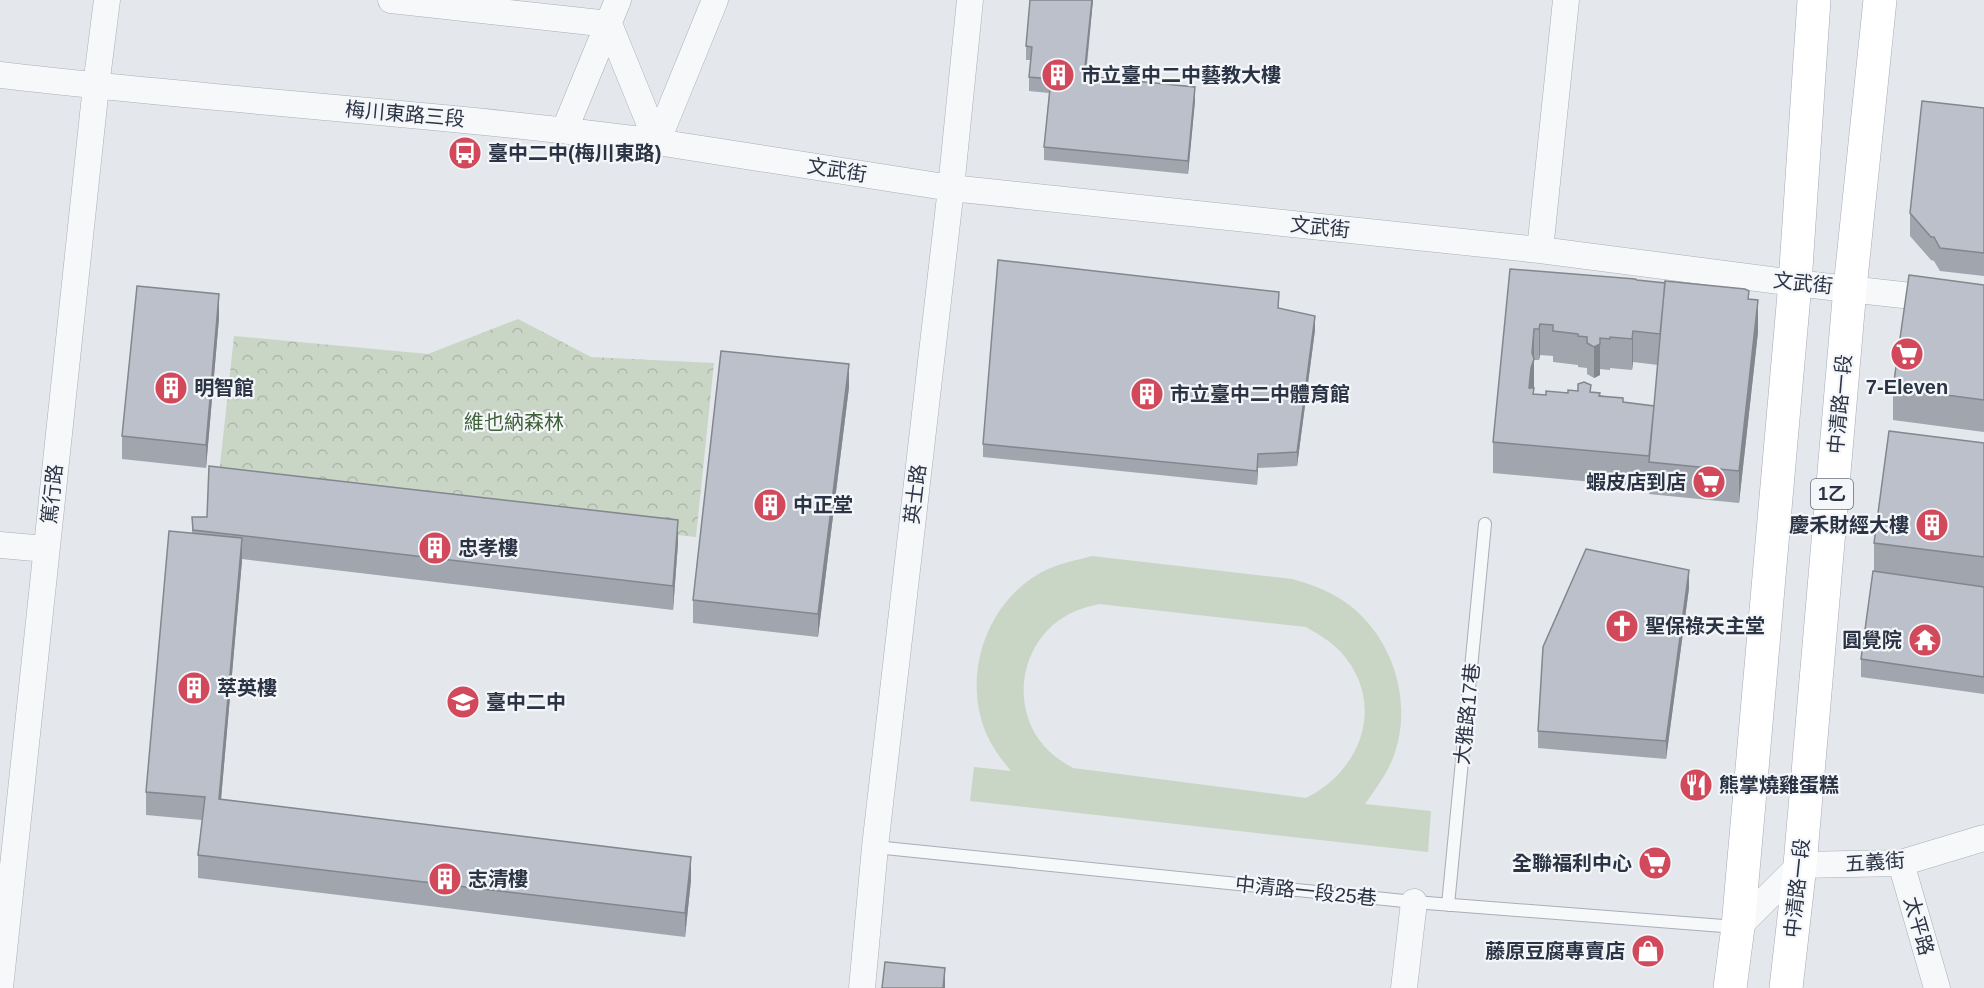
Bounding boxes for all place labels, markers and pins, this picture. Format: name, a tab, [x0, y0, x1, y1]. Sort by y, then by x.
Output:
building icon: 市立臺中二中藝教大樓	[1040, 57, 1076, 93]
place label: 市立臺中二中藝教大樓	[1081, 64, 1281, 86]
bus stop icon: 臺中二中(梅川東路)	[447, 135, 483, 171]
place label: 臺中二中(梅川東路)	[488, 142, 661, 164]
supermarket icon: 7-Eleven	[1889, 336, 1925, 372]
building icon: 明智館	[153, 370, 189, 406]
building icon: 市立臺中二中體育館	[1129, 376, 1165, 412]
place label: 7-Eleven	[1866, 376, 1948, 398]
place label: 明智館	[194, 377, 254, 399]
place label: 市立臺中二中體育館	[1170, 383, 1350, 405]
supermarket icon: 蝦皮店到店	[1691, 464, 1727, 500]
place label: 蝦皮店到店	[1586, 471, 1686, 493]
building icon: 中正堂	[752, 487, 788, 523]
place label: 中正堂	[793, 494, 853, 516]
building icon: 慶禾財經大樓	[1914, 507, 1950, 543]
place label: 慶禾財經大樓	[1789, 514, 1909, 536]
building icon: 忠孝樓	[417, 530, 453, 566]
place label: 忠孝樓	[458, 537, 518, 559]
church icon: 聖保祿天主堂	[1604, 608, 1640, 644]
place label: 聖保祿天主堂	[1645, 615, 1765, 637]
temple icon: 圓覺院	[1907, 622, 1943, 658]
place label: 圓覺院	[1842, 629, 1902, 651]
building icon: 萃英樓	[176, 670, 212, 706]
place label: 萃英樓	[217, 677, 277, 699]
school or university icon: 臺中二中	[445, 684, 481, 720]
place label: 臺中二中	[486, 691, 566, 713]
restaurant icon: 熊掌燒雞蛋糕	[1678, 767, 1714, 803]
place label: 熊掌燒雞蛋糕	[1719, 774, 1839, 796]
supermarket icon: 全聯福利中心	[1637, 845, 1673, 881]
place label: 全聯福利中心	[1512, 852, 1632, 874]
building icon: 志清樓	[427, 861, 463, 897]
place label: 志清樓	[468, 868, 528, 890]
shop icon: 藤原豆腐專賣店	[1630, 933, 1666, 969]
place label: 藤原豆腐專賣店	[1485, 940, 1625, 962]

